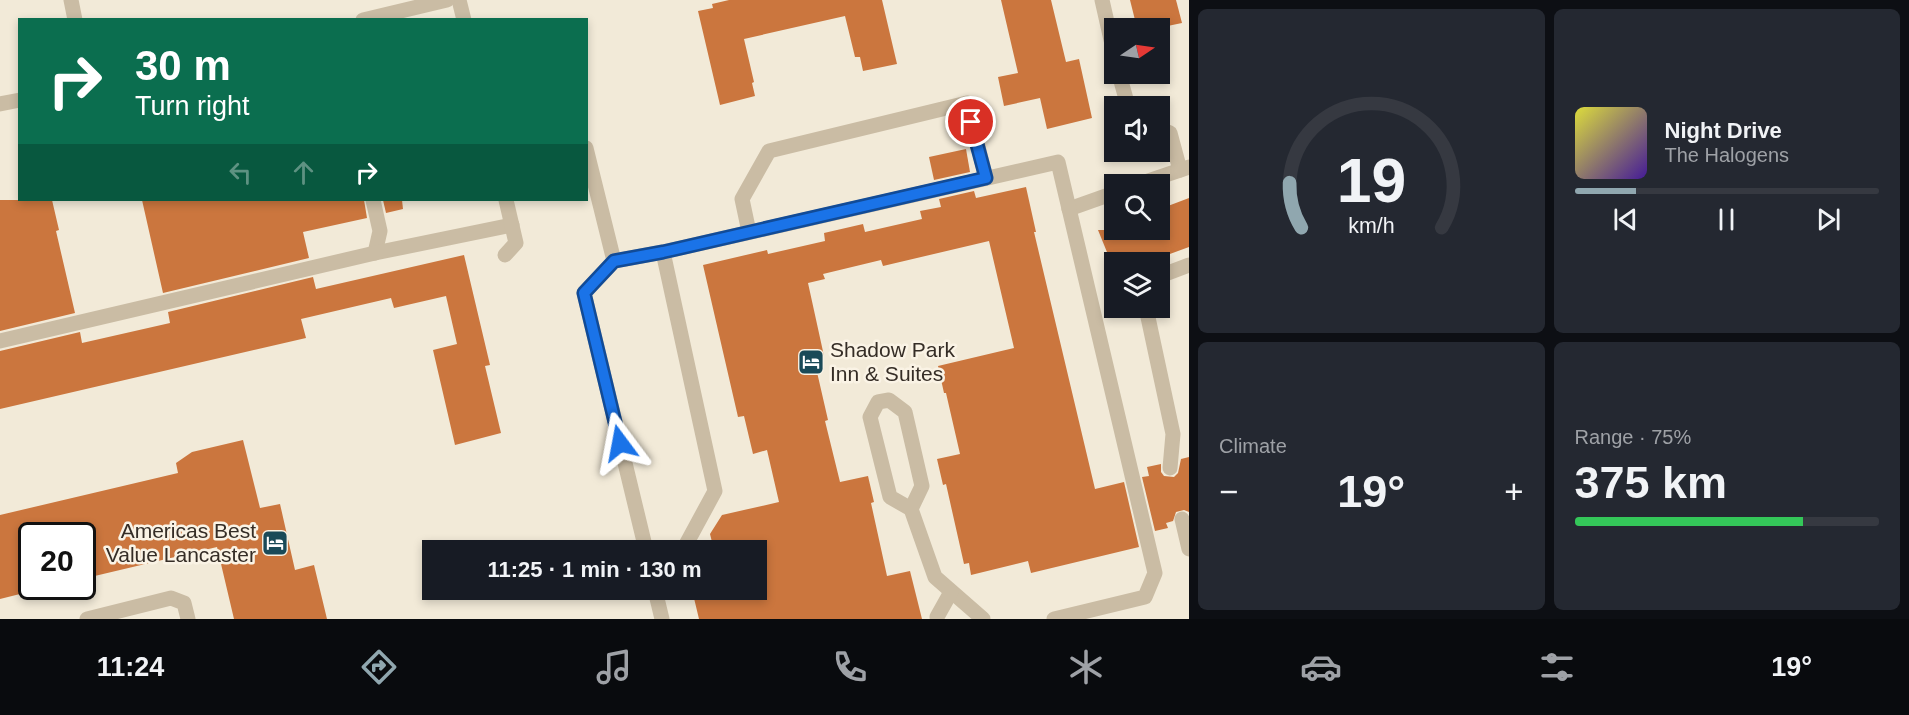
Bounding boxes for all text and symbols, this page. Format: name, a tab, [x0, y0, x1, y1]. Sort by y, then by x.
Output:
north arrow	[1104, 18, 1170, 84]
map controls	[1104, 18, 1170, 318]
icon: right	[36, 42, 114, 120]
text: 30 m	[135, 42, 231, 89]
text: Turn right	[135, 91, 250, 121]
pin	[945, 96, 996, 147]
button: sound	[1104, 96, 1170, 162]
icon: arrive	[954, 105, 987, 138]
text: Night Drive	[1665, 118, 1782, 143]
text: The Halogens	[1665, 144, 1789, 166]
text: 19	[1337, 146, 1406, 215]
icon: left	[224, 156, 257, 189]
icon: ahead	[287, 156, 320, 189]
icon: right	[350, 156, 383, 189]
button: search	[1104, 174, 1170, 240]
icon: previous	[1609, 203, 1642, 236]
icon: pause	[1710, 203, 1743, 236]
icon: next	[1812, 203, 1845, 236]
text: km/h	[1348, 215, 1394, 239]
button: layers	[1104, 252, 1170, 318]
place label: Shadow Park Inn & Suites	[830, 338, 955, 385]
hotel icon: Shadow Park Inn & Suites	[796, 347, 826, 377]
position arrow	[588, 411, 652, 475]
text: Range · 75%	[1575, 426, 1691, 448]
text: Climate	[1219, 435, 1287, 457]
text: 375 km	[1575, 457, 1727, 508]
text: 19°	[1337, 466, 1405, 517]
text: −	[1219, 473, 1238, 510]
text: +	[1504, 473, 1524, 510]
place label: Americas Best Value Lancaster	[106, 519, 256, 566]
speed limit sign: 20	[18, 522, 96, 600]
hotel icon: Americas Best Value Lancaster	[260, 528, 290, 558]
text: 11:25 · 1 min · 130 m	[488, 557, 702, 582]
icon: directions	[358, 646, 400, 688]
icon: music	[593, 646, 635, 688]
icon: phone	[829, 646, 871, 688]
icon: climate	[1065, 646, 1107, 688]
icon: car	[1300, 646, 1342, 688]
icon: filters	[1536, 646, 1578, 688]
text: 11:24	[97, 652, 164, 682]
text: 19°	[1771, 652, 1812, 682]

